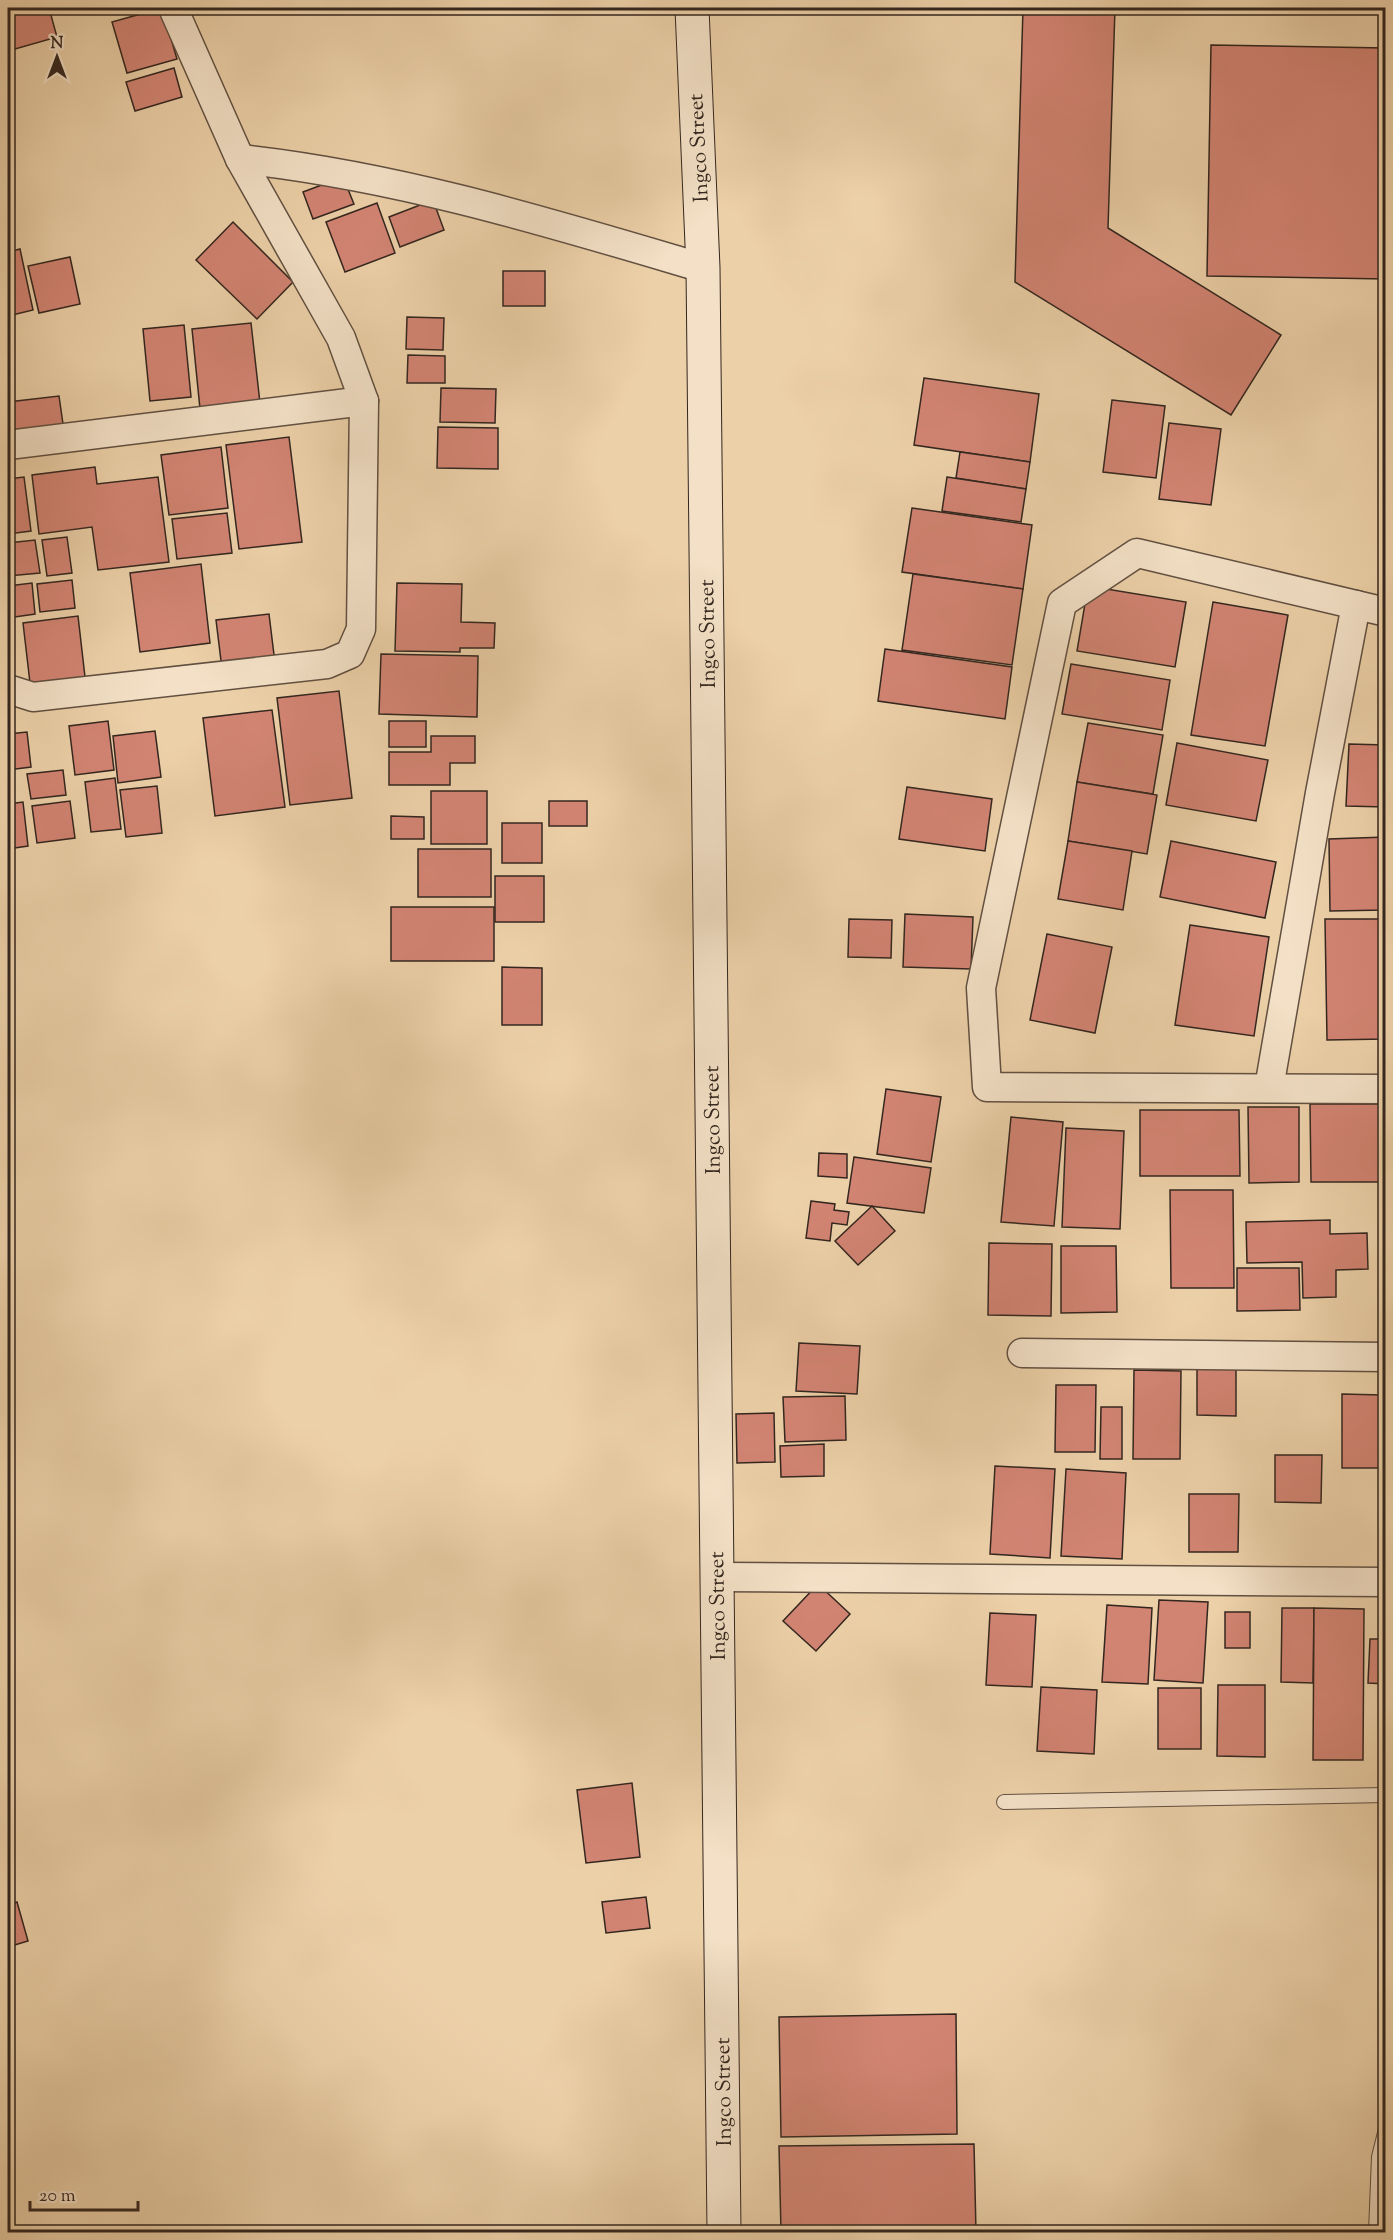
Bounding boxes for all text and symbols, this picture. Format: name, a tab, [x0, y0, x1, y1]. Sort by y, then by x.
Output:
north arrow	[27, 27, 87, 87]
text: N	[51, 33, 64, 56]
street label: Ingco Street	[682, 93, 718, 203]
street label: Ingco Street	[693, 579, 725, 689]
street label: Ingco Street	[698, 1065, 730, 1175]
street label: Ingco Street	[703, 1551, 735, 1661]
street label: Ingco Street	[709, 2037, 741, 2147]
scale bar	[30, 2174, 138, 2212]
text: 20 m	[39, 2184, 76, 2210]

